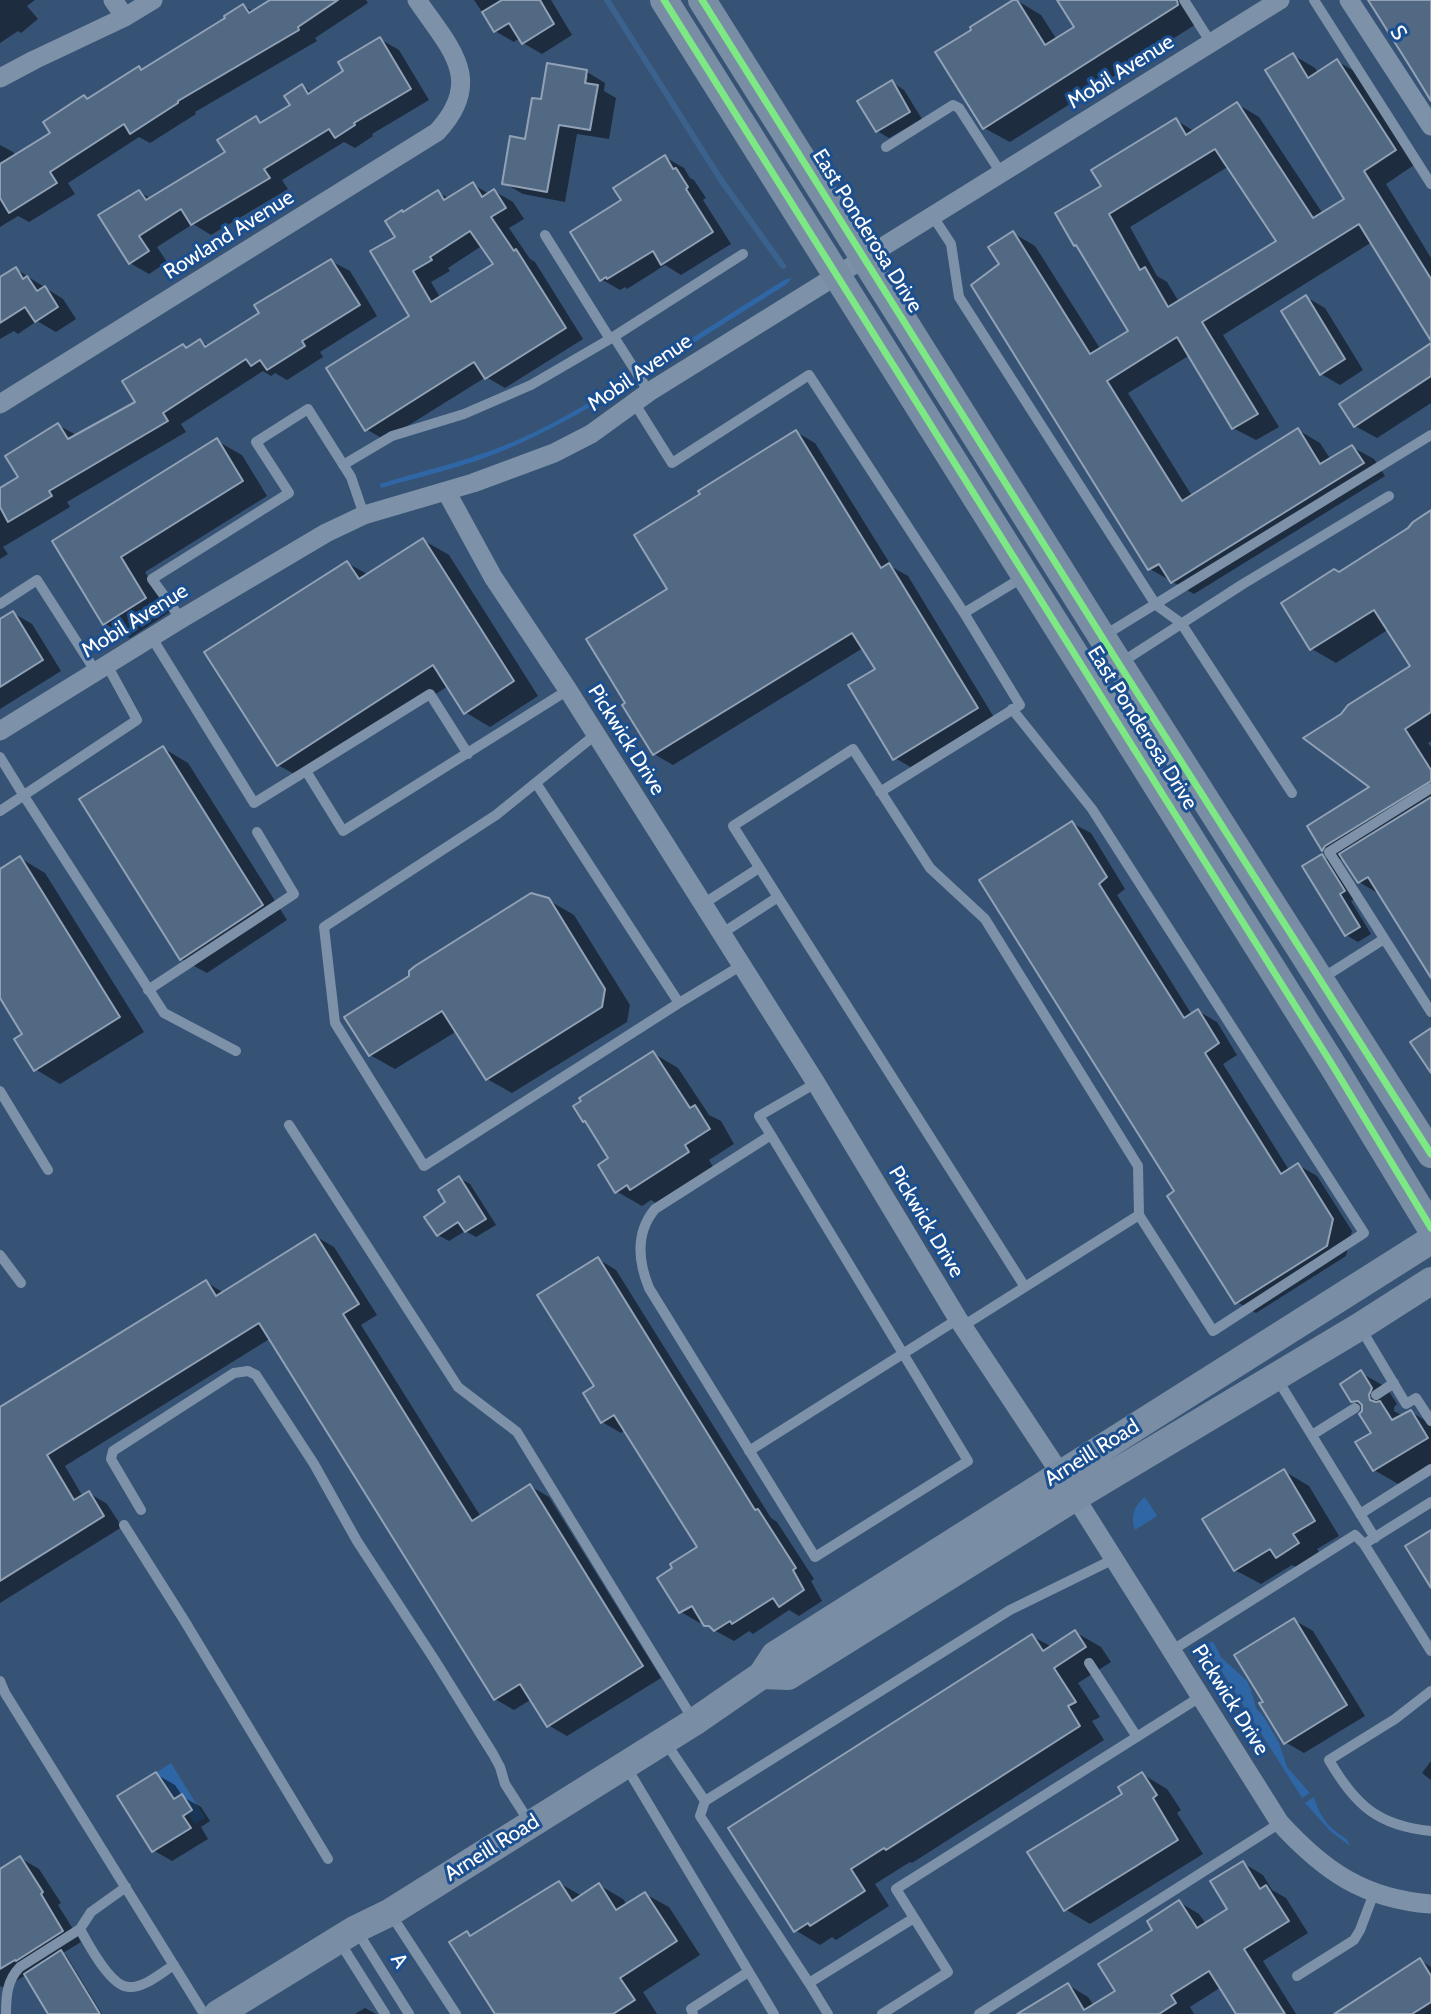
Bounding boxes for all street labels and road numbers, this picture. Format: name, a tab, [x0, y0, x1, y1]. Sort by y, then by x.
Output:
street label: S	[1384, 21, 1412, 45]
street label: Mobil Avenue	[1063, 29, 1179, 115]
street label: East Ponderosa Drive	[806, 145, 928, 317]
street label: Rowland Avenue	[159, 185, 299, 285]
street label: Mobil Avenue	[583, 329, 697, 417]
street label: Mobil Avenue	[77, 578, 193, 664]
street label: East Ponderosa Drive	[1081, 642, 1203, 814]
street label: Pickwick Drive	[582, 680, 670, 800]
street label: Pickwick Drive	[883, 1162, 969, 1282]
street label: Arneill Road	[1040, 1414, 1144, 1492]
street label: Pickwick Drive	[1186, 1640, 1274, 1760]
street label: Arneill Road	[440, 1809, 544, 1887]
street label: A	[385, 1949, 413, 1973]

